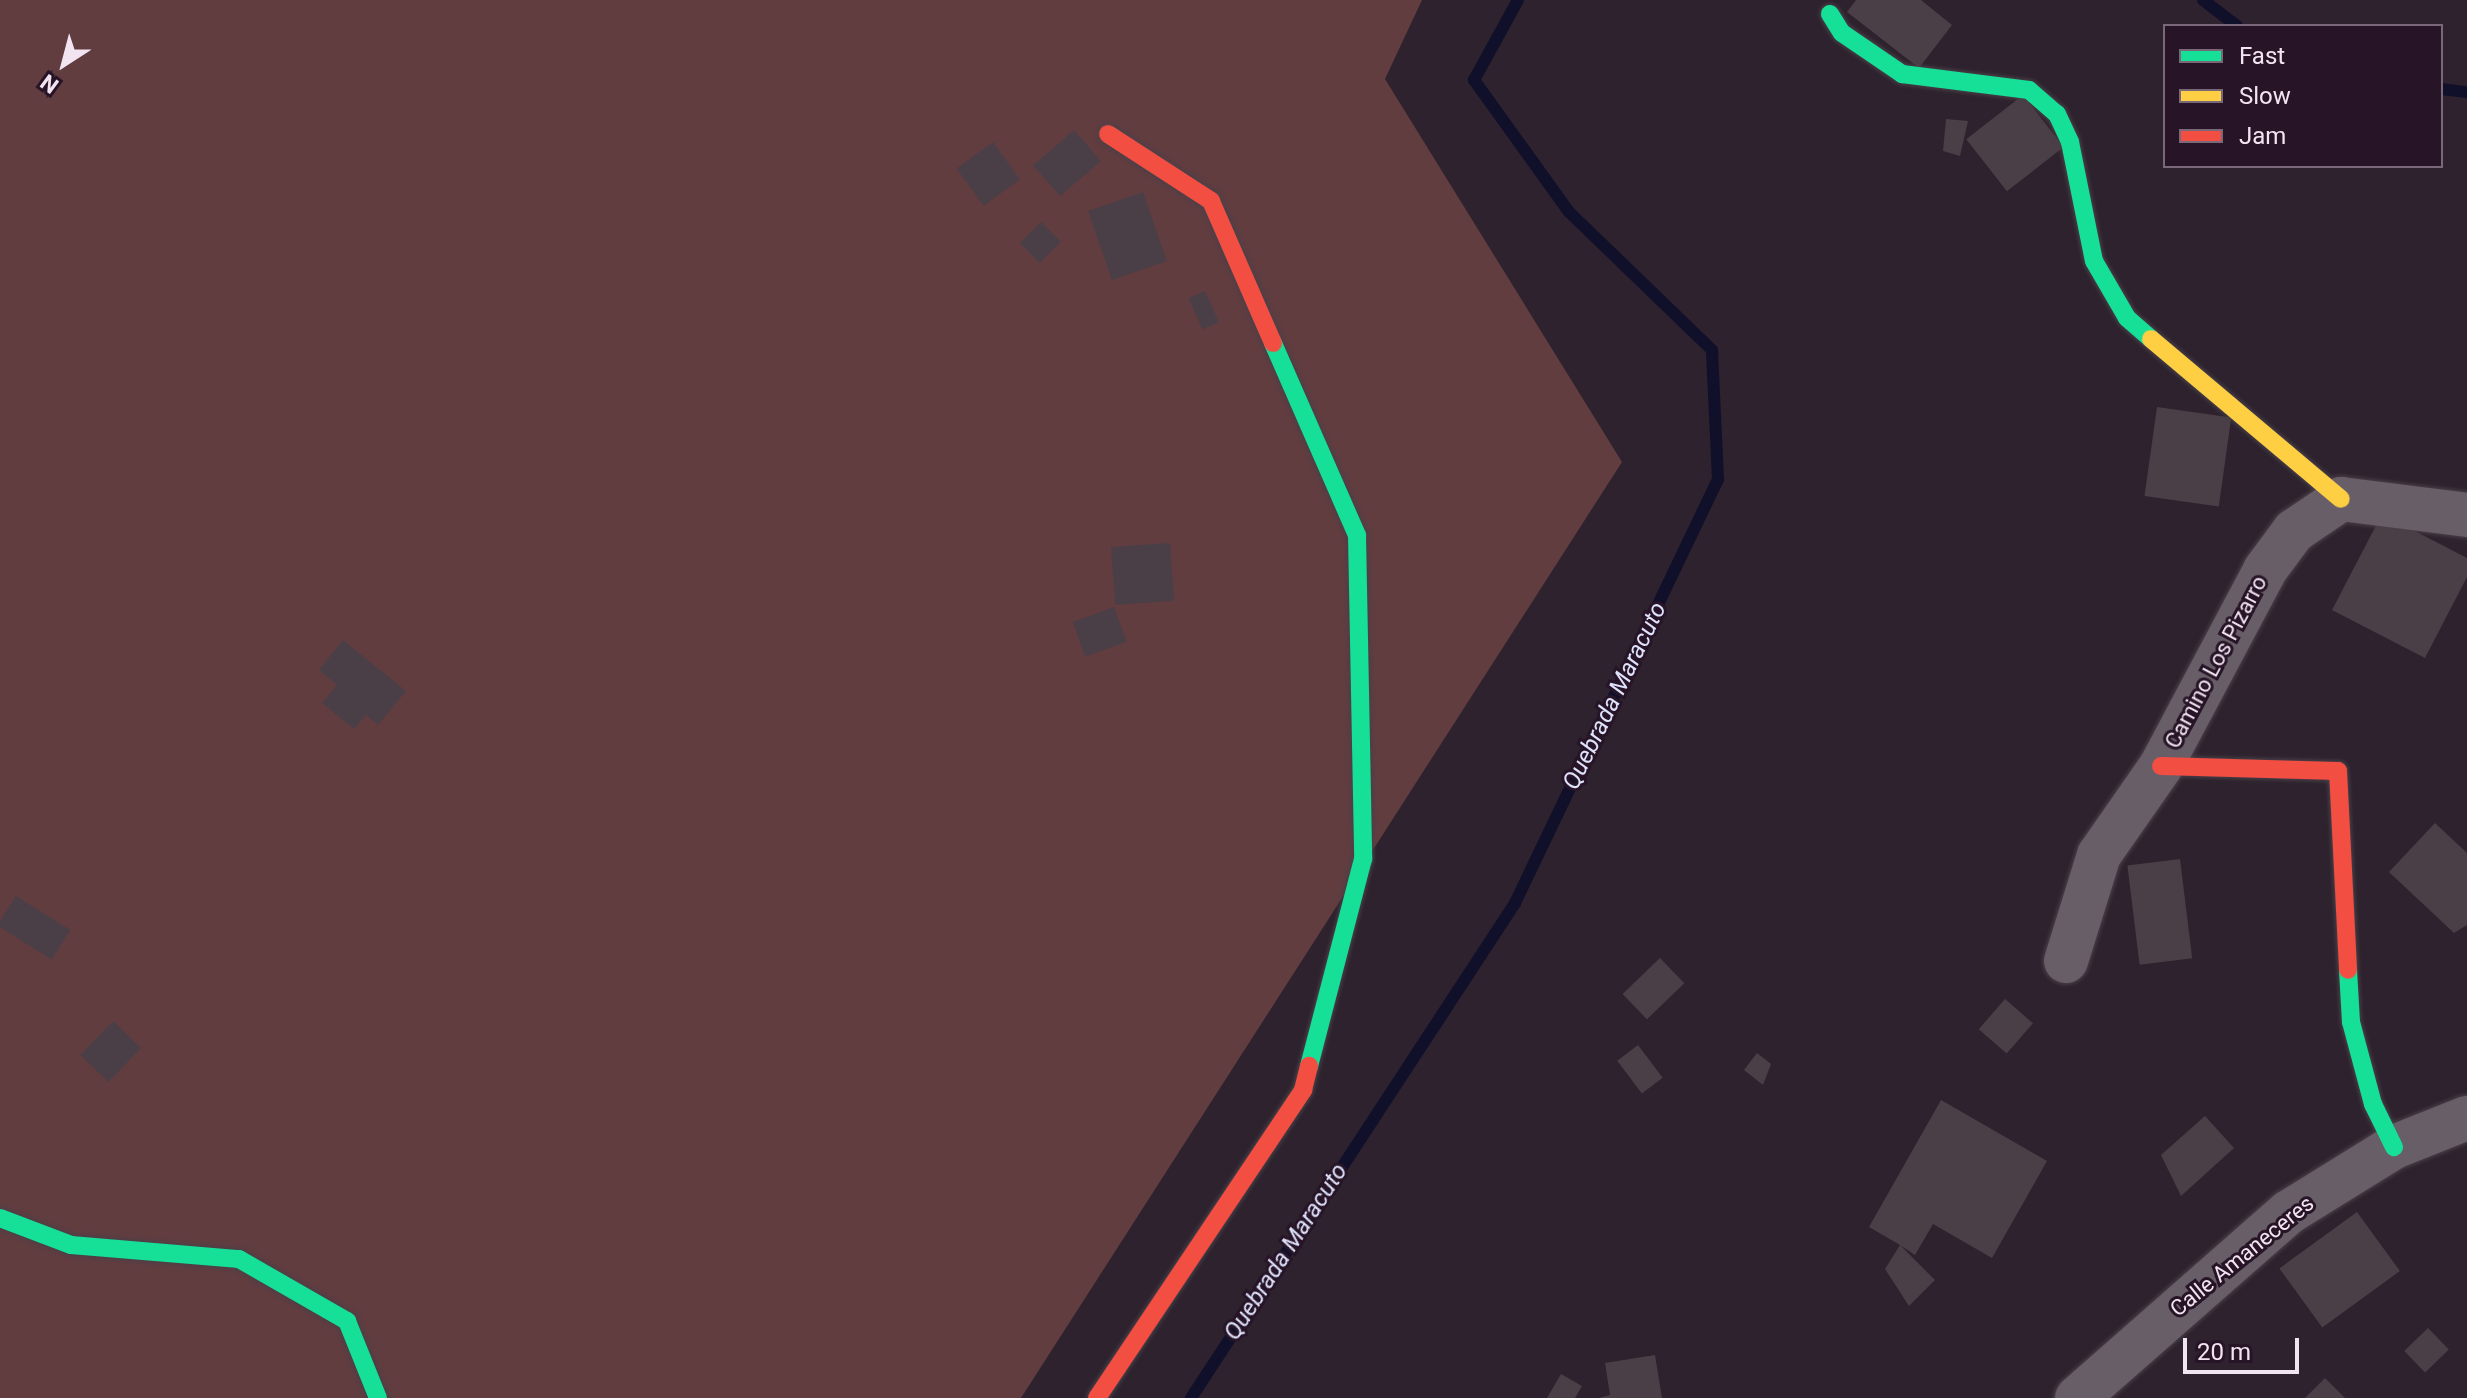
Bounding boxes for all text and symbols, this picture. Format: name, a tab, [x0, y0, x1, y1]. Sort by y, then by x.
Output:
north arrow	[24, 24, 104, 104]
legend	[2163, 24, 2443, 168]
text: Fast	[2239, 42, 2285, 70]
text: N	[36, 69, 63, 98]
text: Slow	[2239, 82, 2291, 110]
text: Jam	[2239, 122, 2286, 150]
street label: Camino Los Pizarro	[2159, 571, 2273, 753]
water label: Quebrada Maracuto	[1557, 598, 1673, 794]
water label: Quebrada Maracuto	[1218, 1158, 1354, 1346]
street label: Calle Amaneceres	[2165, 1190, 2319, 1322]
scale bar	[2187, 1322, 2303, 1372]
text: 20 m	[2197, 1338, 2251, 1366]

